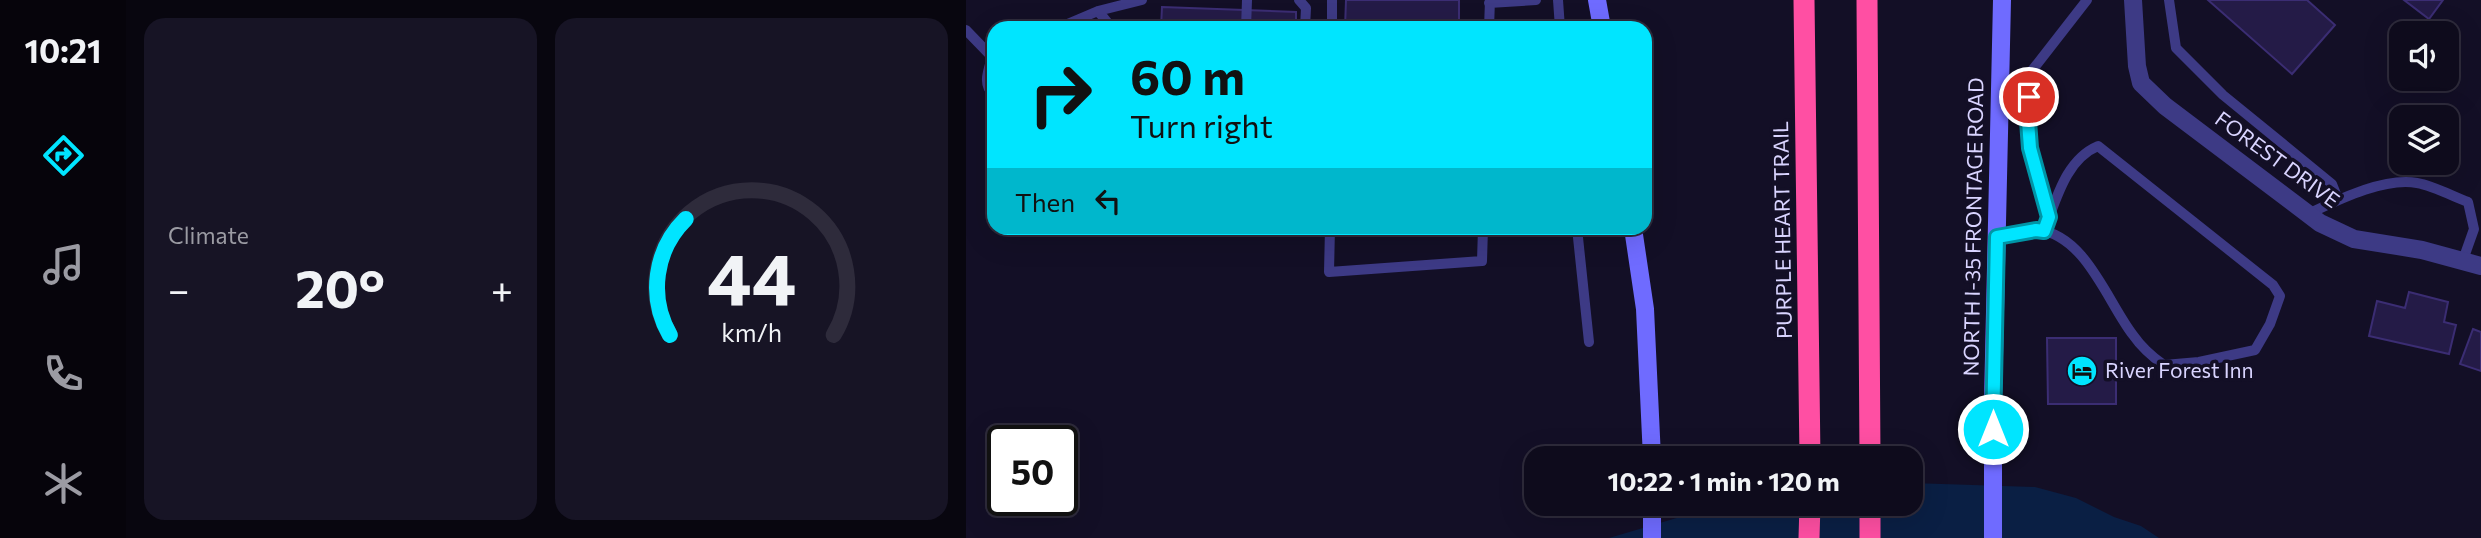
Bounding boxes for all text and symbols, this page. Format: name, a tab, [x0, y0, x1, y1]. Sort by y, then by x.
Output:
map controls	[2389, 21, 2459, 175]
button: sound	[2389, 21, 2459, 91]
text: 10:21	[25, 30, 101, 70]
text: 60 m	[1130, 45, 1245, 105]
icon: right	[1015, 49, 1106, 140]
pin	[1999, 67, 2059, 127]
street label: NORTH I-35 FRONTAGE ROAD	[1957, 77, 1988, 377]
icon: arrive	[2010, 78, 2048, 116]
text: Turn right	[1130, 105, 1273, 145]
street label: FOREST DRIVE	[2211, 105, 2345, 212]
button: layers	[2389, 105, 2459, 175]
street label: PURPLE HEART TRAIL	[1767, 121, 1796, 339]
icon: directions	[39, 131, 88, 180]
icon: left	[1089, 182, 1127, 220]
text: Then	[1015, 186, 1075, 217]
text: Climate	[168, 221, 249, 249]
text: 44	[707, 231, 796, 320]
icon: music	[39, 240, 88, 289]
text: 20°	[295, 255, 385, 319]
text: −	[168, 265, 190, 312]
text: +	[491, 265, 513, 312]
text: km/h	[721, 317, 782, 347]
icon: phone	[39, 349, 88, 398]
hotel icon: River Forest Inn	[2065, 354, 2099, 388]
place label: River Forest Inn	[2105, 357, 2254, 382]
position arrow	[1956, 392, 2030, 466]
speed limit sign: 50	[987, 425, 1078, 516]
icon: climate	[39, 459, 88, 508]
text: 10:22 · 1 min · 120 m	[1607, 465, 1840, 496]

